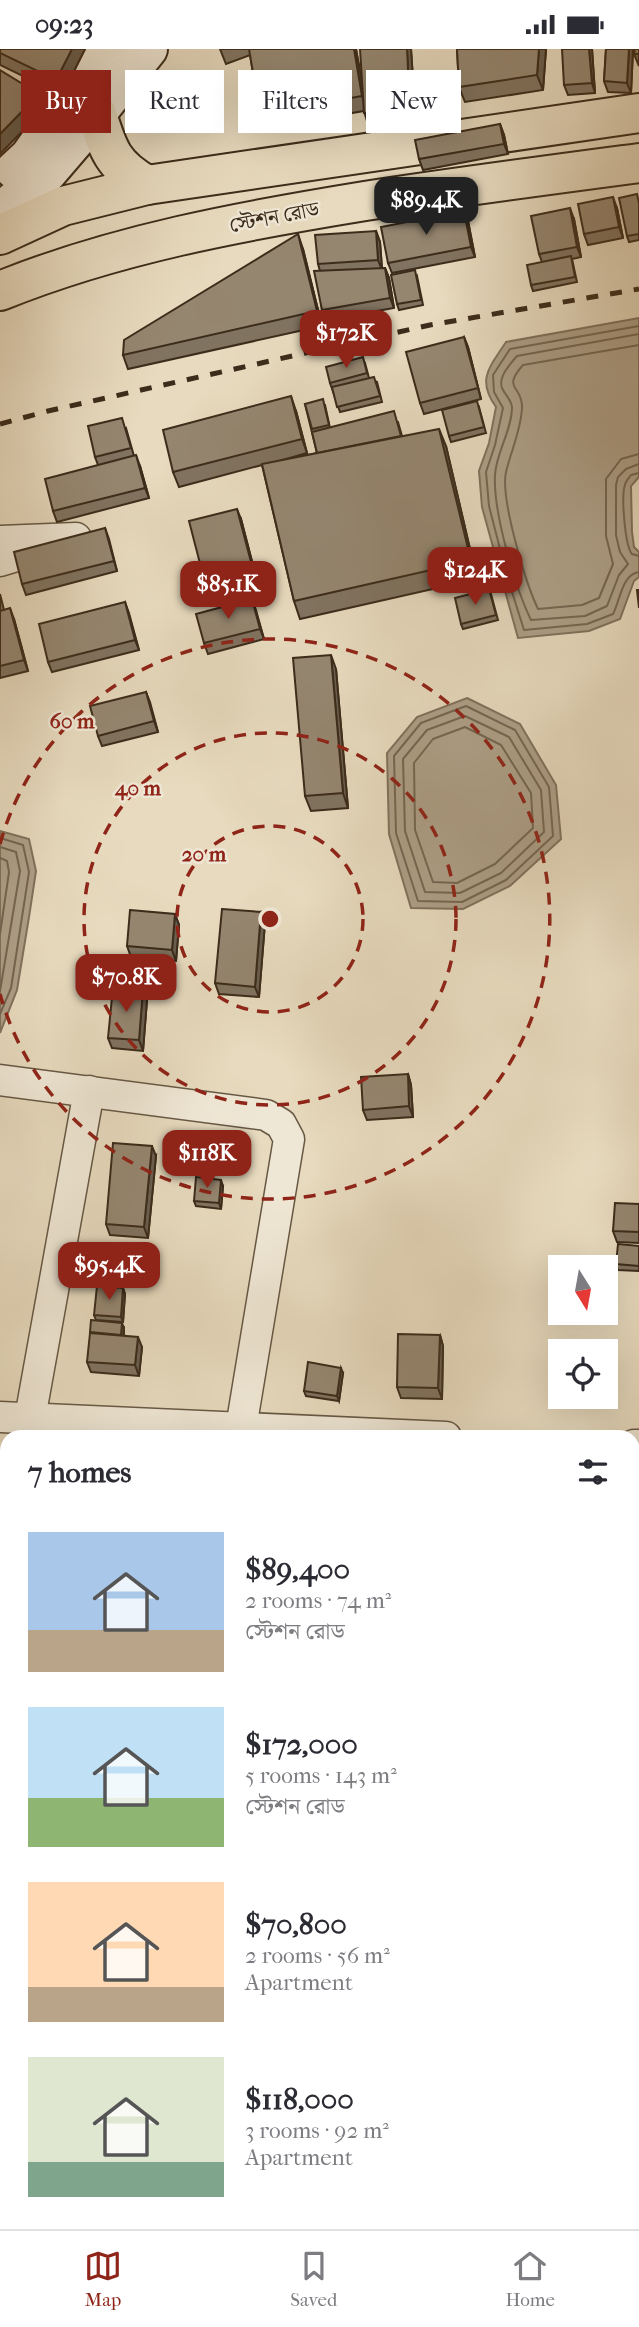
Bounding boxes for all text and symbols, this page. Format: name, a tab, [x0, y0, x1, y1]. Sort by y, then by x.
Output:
text: 09:23	[35, 9, 93, 40]
chip: Buy	[21, 70, 111, 133]
chip: Rent	[125, 70, 224, 133]
chip: Filters	[238, 70, 352, 133]
chip: New	[366, 70, 461, 133]
pin: $89.4K	[369, 177, 483, 237]
text: $89.4K	[390, 186, 462, 213]
street label: স্টেশন রোড	[227, 196, 322, 237]
pin: $172K	[297, 311, 395, 370]
text: $172K	[316, 319, 376, 346]
pin: $124K	[426, 547, 524, 607]
text: $124K	[444, 556, 507, 583]
pin: $85.1K	[171, 561, 285, 621]
text: $85.1K	[196, 570, 260, 597]
text: 60 m	[50, 709, 95, 733]
text: 40 m	[114, 776, 162, 801]
text: 20 m	[182, 842, 227, 866]
centre of rings	[258, 907, 282, 931]
pin: $70.8K	[69, 955, 183, 1014]
text: $70.8K	[91, 963, 161, 990]
pin: $118K	[158, 1131, 256, 1190]
text: $118K	[178, 1139, 236, 1166]
pin: $95.4K	[52, 1243, 166, 1302]
text: $95.4K	[74, 1251, 144, 1278]
north arrow	[548, 1255, 618, 1325]
map controls	[548, 1255, 618, 1409]
button: locate	[548, 1339, 618, 1409]
icon: filters	[574, 1453, 612, 1491]
text: 7 homes	[28, 1455, 131, 1490]
text: $89,400	[245, 1552, 350, 1587]
icon: home	[84, 1560, 168, 1644]
text: 2 rooms · 74 m²	[245, 1587, 391, 1614]
text: স্টেশন রোড	[245, 1618, 345, 1645]
text: $172,000	[245, 1727, 358, 1762]
icon: home	[84, 1735, 168, 1819]
text: 5 rooms · 143 m²	[245, 1762, 397, 1789]
text: স্টেশন রোড	[245, 1793, 345, 1820]
text: $70,800	[245, 1907, 347, 1942]
icon: home	[84, 1910, 168, 1994]
text: 2 rooms · 56 m²	[245, 1942, 390, 1969]
text: Apartment	[245, 1969, 353, 1996]
text: $118,000	[245, 2082, 354, 2117]
icon: home	[84, 2085, 168, 2169]
text: 3 rooms · 92 m²	[245, 2117, 389, 2144]
text: Apartment	[245, 2144, 353, 2171]
tab: Map	[84, 2247, 122, 2311]
tab: Saved	[290, 2247, 337, 2311]
tab: Home	[505, 2247, 555, 2311]

